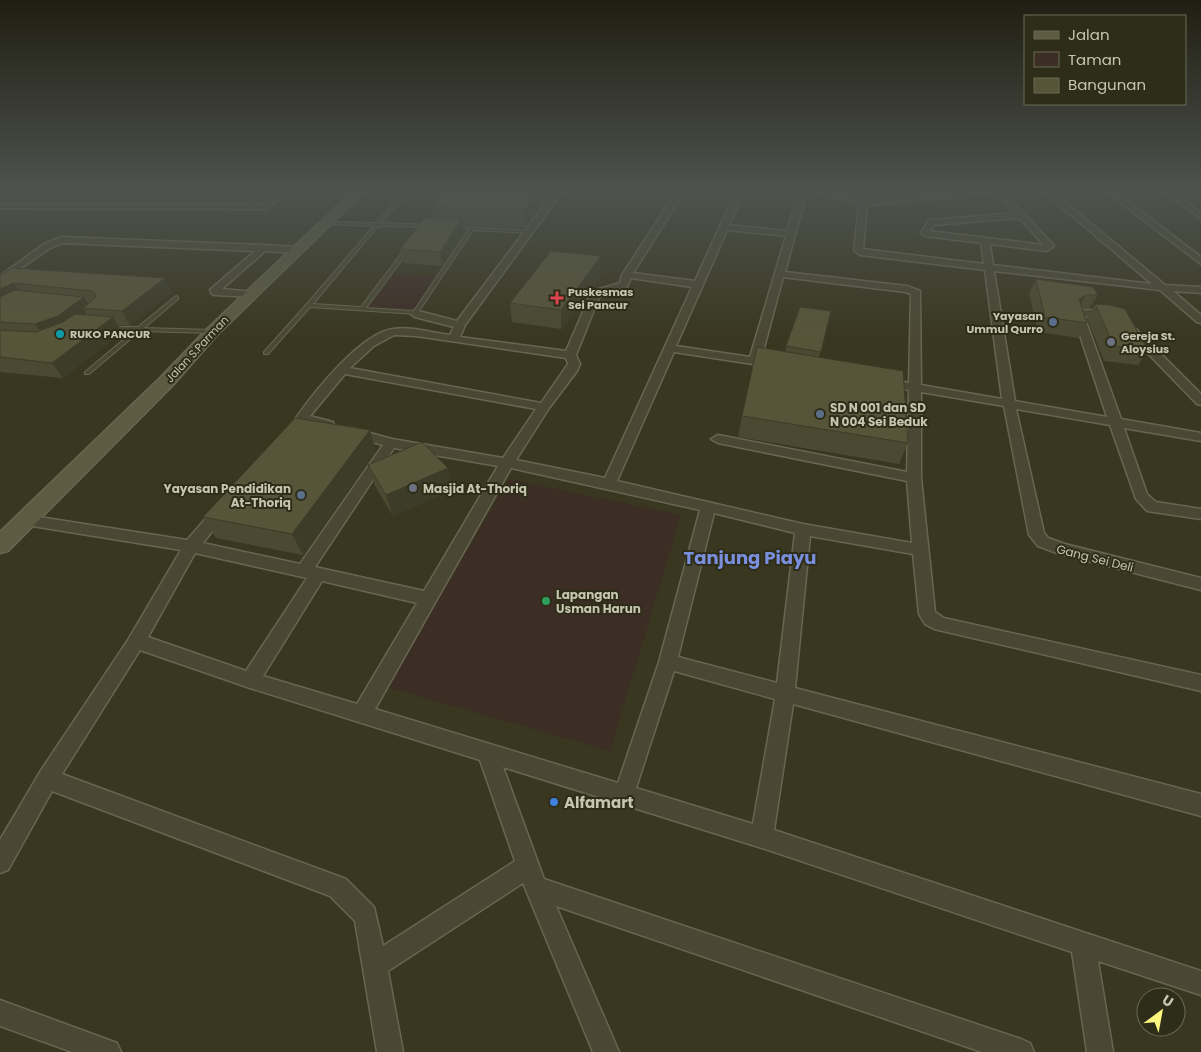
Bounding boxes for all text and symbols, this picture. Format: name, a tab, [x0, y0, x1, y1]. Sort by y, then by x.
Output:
legend	[1024, 15, 1186, 105]
text: Jalan	[1068, 24, 1110, 45]
text: Taman	[1068, 49, 1121, 70]
text: Bangunan	[1068, 74, 1146, 95]
place label: Puskesmas Sei Pancur	[568, 284, 633, 313]
marker: Puskesmas Sei Pancur	[550, 291, 564, 305]
place label: Yayasan Ummul Qurro	[966, 308, 1043, 337]
street label: Jalan S.Parman	[162, 312, 232, 386]
marker: Yayasan Ummul Qurro	[1047, 316, 1059, 328]
place label: RUKO PANCUR	[70, 326, 150, 342]
marker: RUKO PANCUR	[54, 328, 66, 340]
place label: Gereja St. Aloysius	[1121, 328, 1175, 357]
marker: Gereja St. Aloysius	[1105, 336, 1117, 348]
place label: SD N 001 dan SD N 004 Sei Beduk	[830, 399, 928, 430]
marker: SD N 001 dan SD N 004 Sei Beduk	[814, 408, 826, 420]
place label: Yayasan Pendidikan At-Thoriq	[164, 480, 291, 511]
place label: Masjid At-Thoriq	[423, 480, 527, 497]
marker: Masjid At-Thoriq	[407, 482, 419, 494]
marker: Yayasan Pendidikan At-Thoriq	[295, 489, 307, 501]
street label: Gang Sei Deli	[1055, 540, 1135, 576]
district label: Tanjung Piayu	[684, 545, 816, 570]
place label: Lapangan Usman Harun	[556, 586, 641, 617]
marker: Lapangan Usman Harun	[540, 595, 552, 607]
place label: Alfamart	[564, 792, 634, 813]
marker: Alfamart	[548, 796, 560, 808]
north arrow	[1136, 987, 1186, 1037]
text: U	[1158, 990, 1177, 1012]

